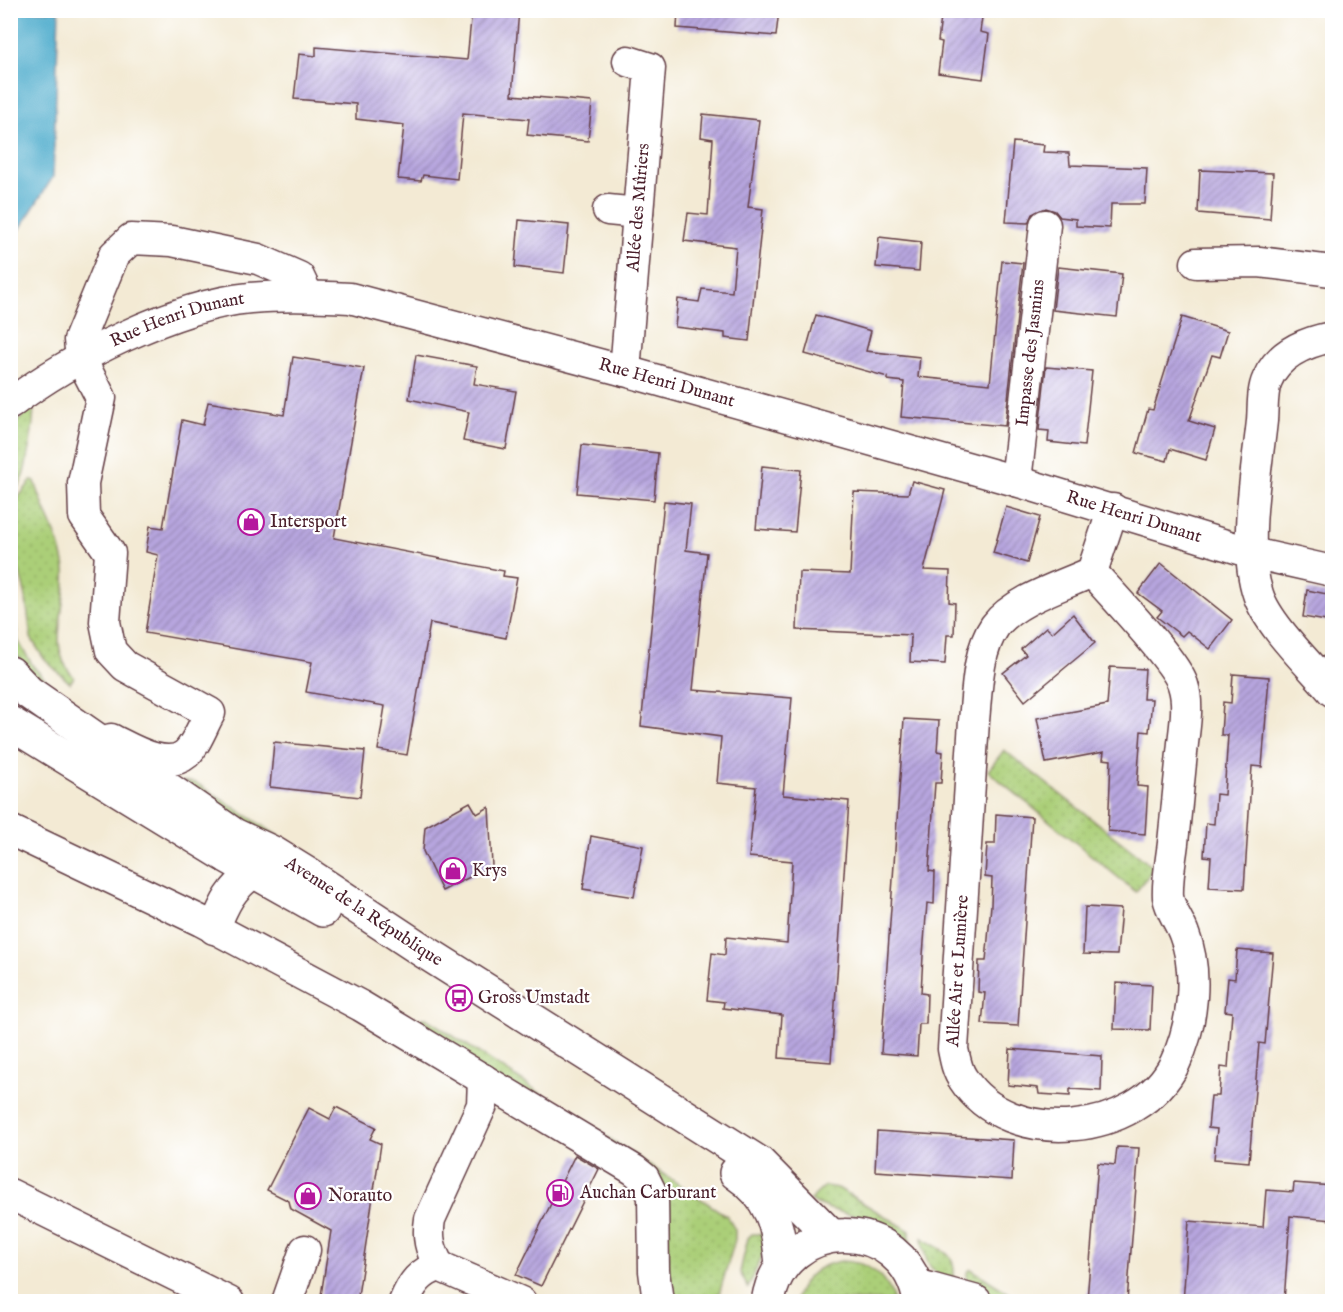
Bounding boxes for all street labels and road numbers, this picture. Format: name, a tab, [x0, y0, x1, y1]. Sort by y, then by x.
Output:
street label: Allée des Mûriers	[622, 142, 655, 274]
street label: Impasse des Jasmins	[1011, 278, 1050, 428]
street label: Rue Henri Dunant	[106, 287, 246, 353]
street label: Rue Henri Dunant	[596, 353, 737, 413]
street label: Rue Henri Dunant	[1063, 485, 1204, 548]
street label: Avenue de la République	[280, 851, 447, 972]
street label: Allée Air et Lumière	[942, 894, 974, 1049]

